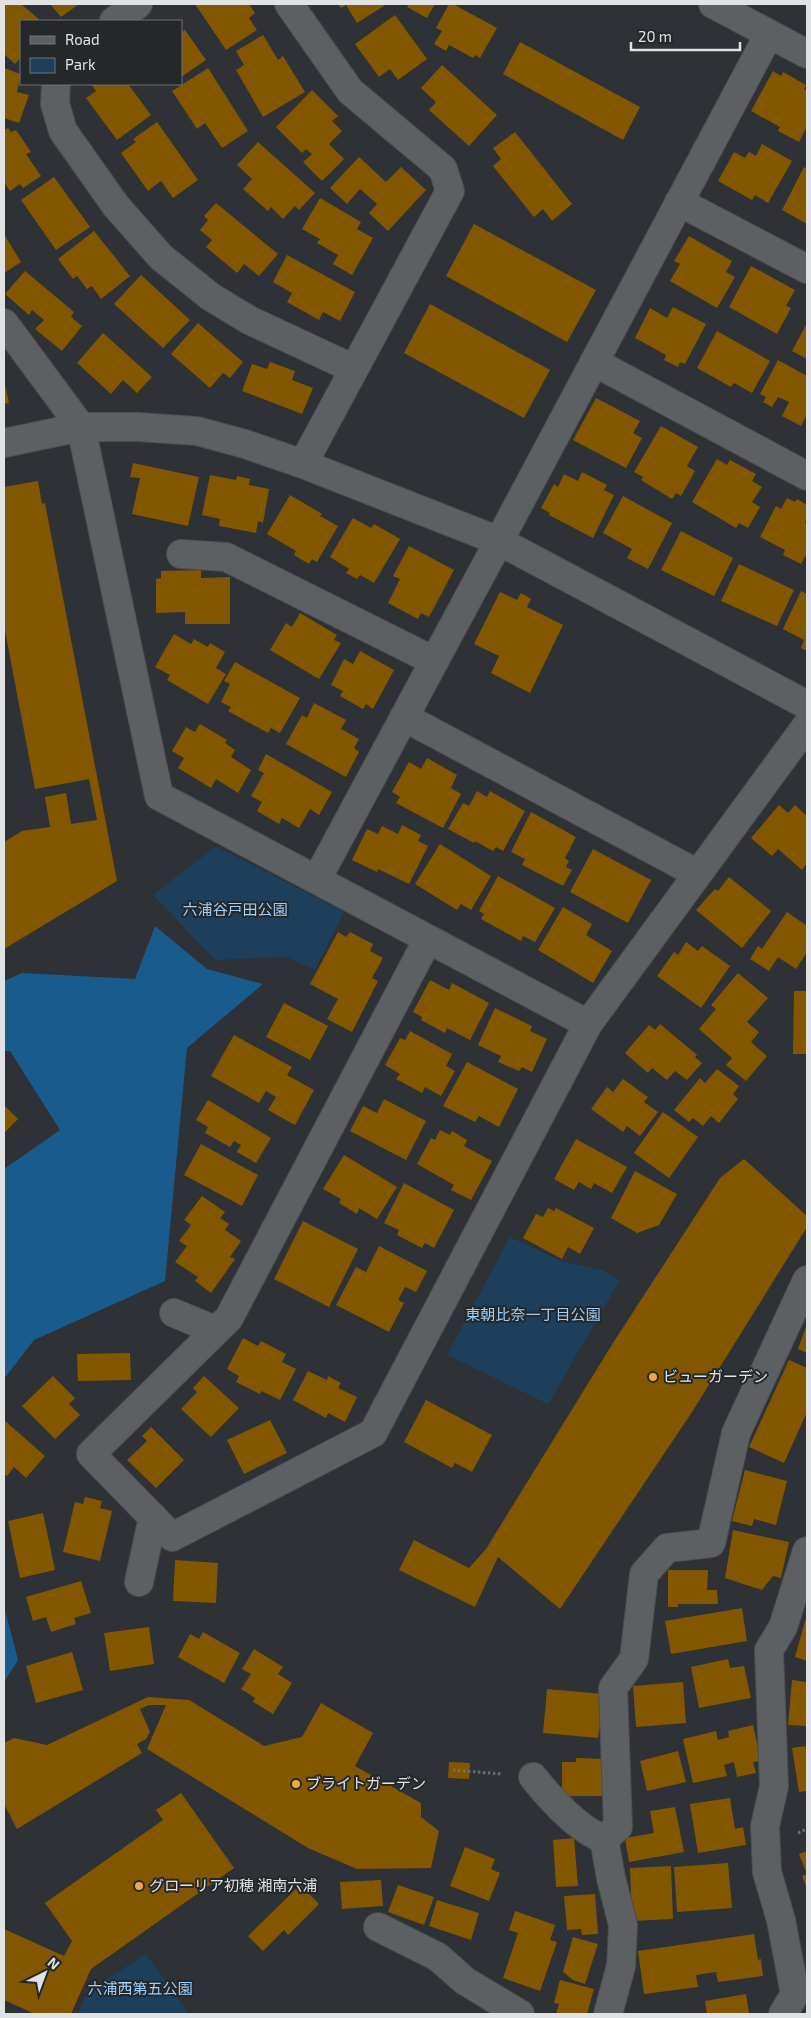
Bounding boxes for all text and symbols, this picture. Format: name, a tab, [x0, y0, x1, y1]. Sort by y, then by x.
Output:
legend	[20, 20, 182, 85]
scale bar	[631, 20, 740, 52]
text: 20 m	[638, 27, 672, 45]
text: Road	[65, 30, 100, 48]
text: Park	[65, 55, 96, 73]
park label: 六浦谷戸田公園	[182, 900, 288, 918]
park label: 東朝比奈一丁目公園	[465, 1305, 601, 1323]
place label: ビューガーデン	[663, 1367, 768, 1385]
marker: ビューガーデン	[647, 1371, 659, 1383]
place label: ブライトガーデン	[306, 1774, 426, 1792]
marker: ブライトガーデン	[290, 1778, 302, 1790]
place label: グローリア初穂 湘南六浦	[149, 1876, 317, 1894]
marker: グローリア初穂 湘南六浦	[133, 1880, 145, 1892]
north arrow	[20, 1948, 70, 1998]
text: N	[45, 1953, 63, 1973]
park label: 六浦西第五公園	[87, 1979, 193, 1997]

